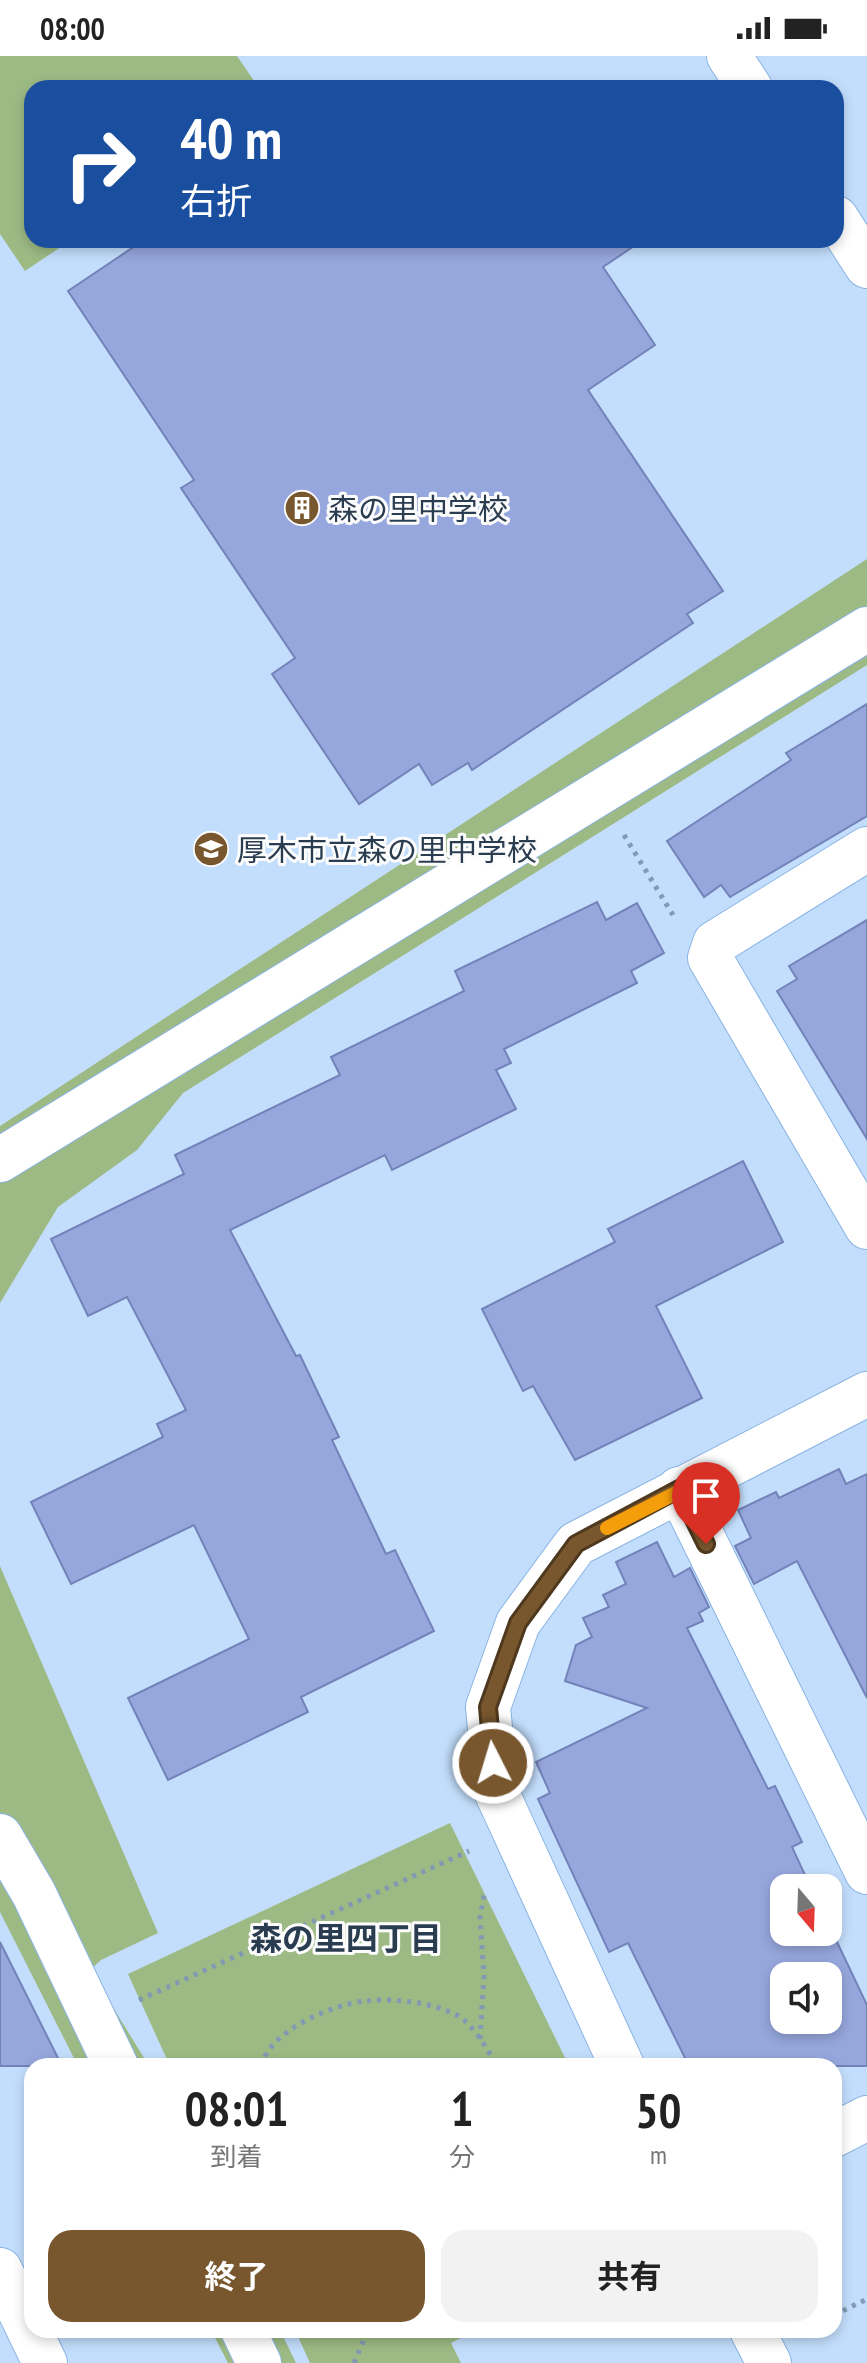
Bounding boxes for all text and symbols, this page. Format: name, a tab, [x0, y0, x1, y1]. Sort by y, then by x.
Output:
text: 08:00	[40, 9, 105, 48]
text: 40 m	[180, 102, 282, 174]
icon: right	[48, 112, 152, 216]
text: 右折	[180, 177, 252, 224]
building icon: 森の里中学校	[283, 489, 321, 527]
place label: 森の里中学校	[328, 489, 508, 528]
school or university icon: 厚木市立森の里中学校	[192, 830, 230, 868]
place label: 厚木市立森の里中学校	[237, 830, 537, 869]
pin	[672, 1462, 740, 1544]
icon: arrive	[684, 1474, 728, 1518]
position arrow	[451, 1721, 535, 1805]
north arrow	[770, 1874, 842, 1946]
map controls	[770, 1874, 842, 2034]
district label: 森の里四丁目	[250, 1917, 442, 1959]
button: sound	[770, 1962, 842, 2034]
text: 08:01	[185, 2077, 288, 2139]
text: 1	[450, 2077, 473, 2139]
text: 50	[636, 2079, 681, 2141]
text: m	[650, 2138, 667, 2171]
text: 到着	[210, 2140, 262, 2173]
text: 分	[449, 2140, 475, 2173]
button: 終了	[48, 2230, 425, 2322]
button: 共有	[441, 2230, 818, 2322]

